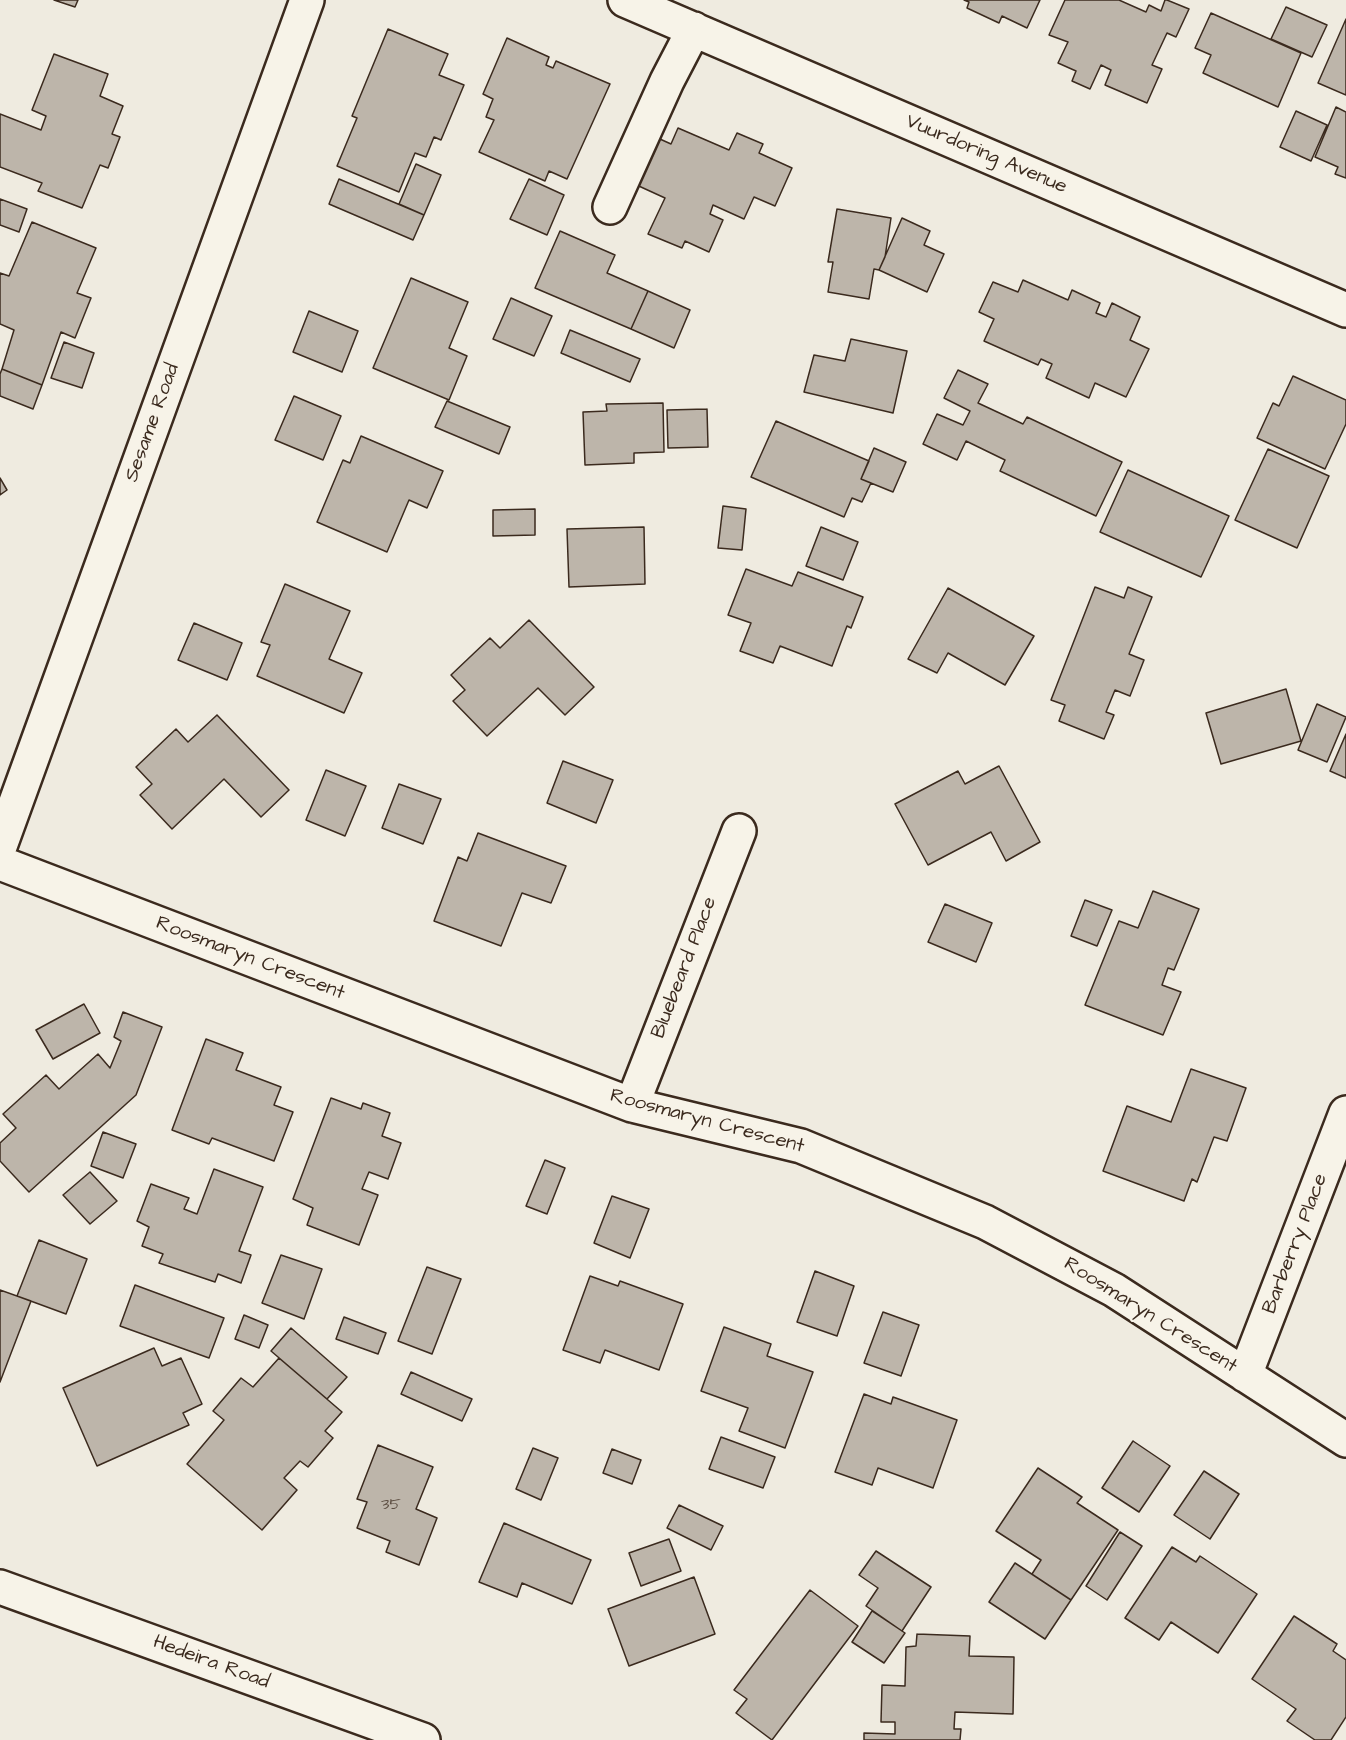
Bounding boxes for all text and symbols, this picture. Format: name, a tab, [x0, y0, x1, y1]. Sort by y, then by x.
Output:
street label: Vuurdoring Avenue	[902, 110, 1070, 200]
street label: Sesame Road	[120, 361, 186, 485]
street label: Bluebeard Place	[647, 894, 723, 1042]
street label: Roosmaryn Crescent	[152, 912, 348, 1006]
street label: Roosmaryn Crescent	[607, 1085, 807, 1159]
street label: Barberry Place	[1258, 1171, 1334, 1317]
street label: Roosmaryn Crescent	[1059, 1253, 1241, 1379]
house number: 35	[381, 1496, 401, 1516]
street label: Hedeira Road	[149, 1631, 273, 1695]

